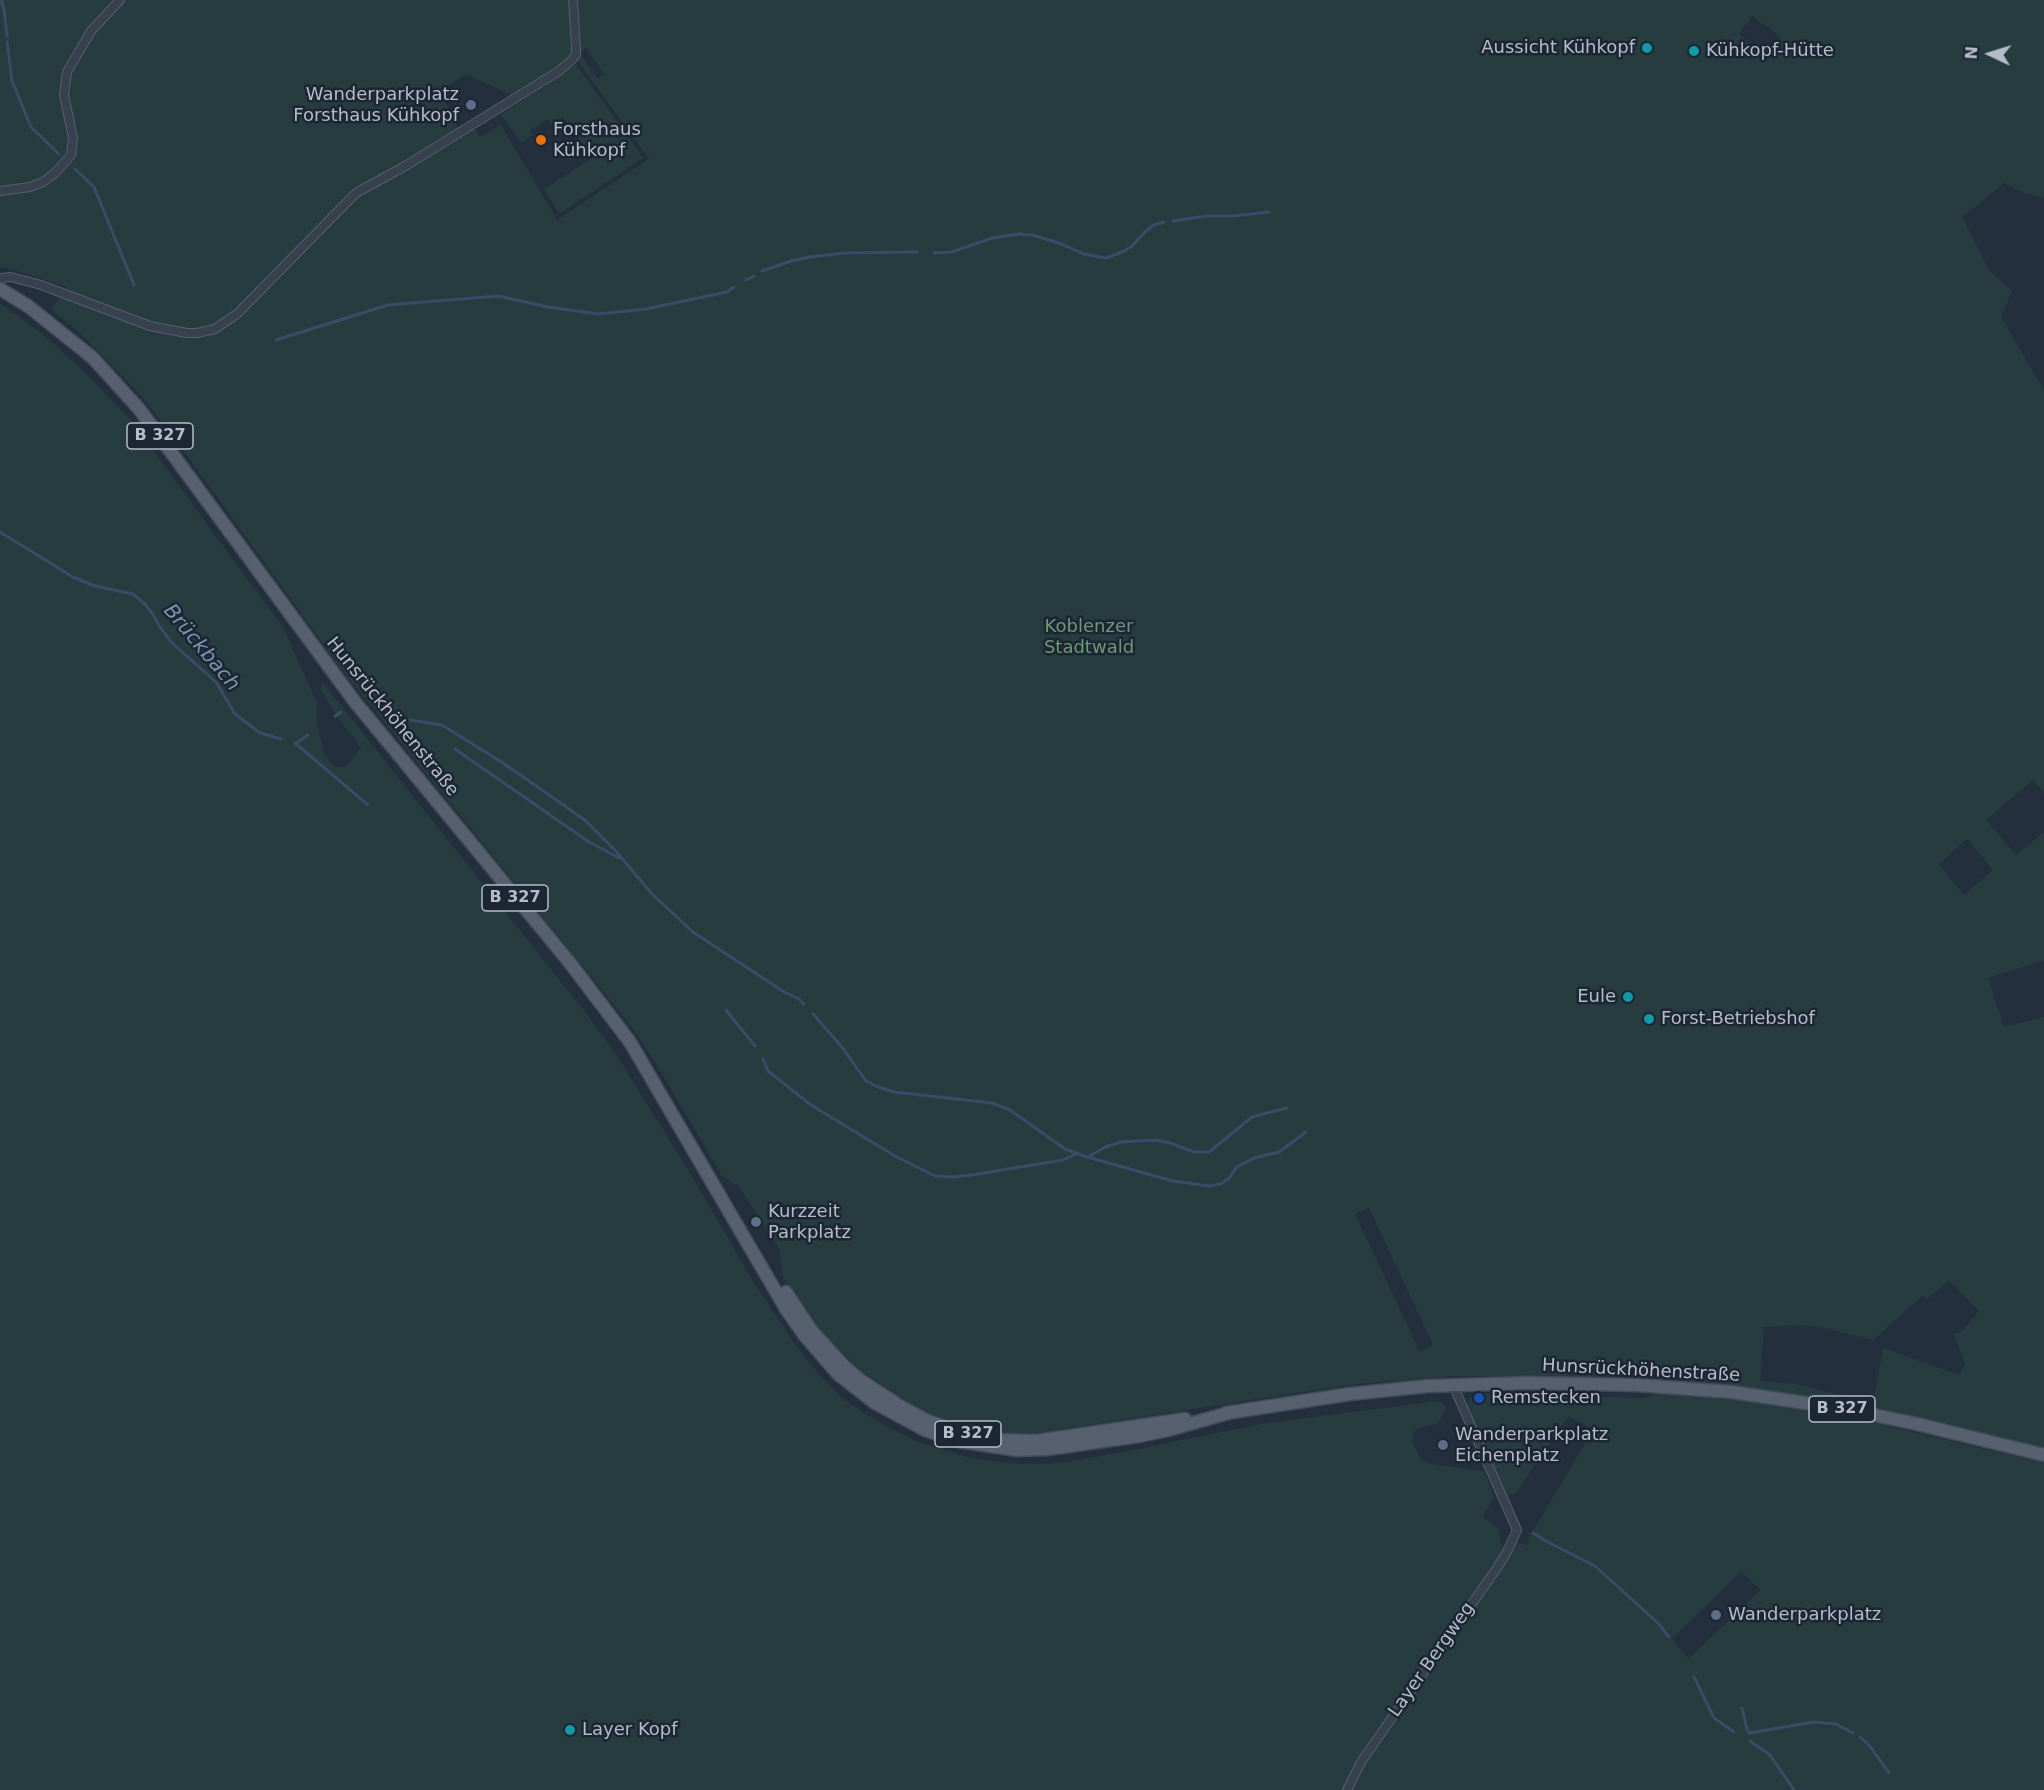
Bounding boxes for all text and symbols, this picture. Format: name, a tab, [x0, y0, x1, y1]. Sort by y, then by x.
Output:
north arrow	[1960, 24, 2020, 84]
place label: Aussicht Kühkopf	[1481, 37, 1635, 59]
place label: Kühkopf-Hütte	[1706, 40, 1834, 62]
marker: Aussicht Kühkopf	[1640, 41, 1654, 55]
marker: Kühkopf-Hütte	[1687, 44, 1701, 58]
text: N	[1962, 45, 1981, 60]
place label: Wanderparkplatz Forsthaus Kühkopf	[293, 84, 459, 127]
marker: Wanderparkplatz Forsthaus Kühkopf	[464, 98, 478, 112]
place label: Forsthaus Kühkopf	[553, 119, 641, 162]
marker: Forsthaus Kühkopf	[534, 133, 548, 147]
road number: B 327	[127, 423, 193, 449]
water label: Brückbach	[158, 600, 244, 696]
park label: Koblenzer Stadtwald	[1044, 616, 1134, 658]
street label: Hunsrückhöhenstraße	[321, 633, 463, 801]
road number: B 327	[482, 885, 548, 911]
place label: Eule	[1577, 986, 1616, 1008]
marker: Eule	[1621, 990, 1635, 1004]
place label: Forst-Betriebshof	[1661, 1008, 1815, 1030]
marker: Forst-Betriebshof	[1642, 1012, 1656, 1026]
place label: Kurzzeit Parkplatz	[768, 1201, 851, 1244]
marker: Kurzzeit Parkplatz	[749, 1215, 763, 1229]
street label: Hunsrückhöhenstraße	[1541, 1355, 1741, 1387]
place label: Remstecken	[1491, 1387, 1601, 1409]
marker: Remstecken	[1472, 1391, 1486, 1405]
road number: B 327	[1809, 1396, 1875, 1422]
road number: B 327	[935, 1421, 1001, 1447]
place label: Wanderparkplatz Eichenplatz	[1455, 1424, 1608, 1466]
marker: Wanderparkplatz Eichenplatz	[1436, 1438, 1450, 1452]
street label: Layer Bergweg	[1384, 1598, 1480, 1722]
place label: Wanderparkplatz	[1728, 1604, 1881, 1626]
marker: Wanderparkplatz	[1709, 1608, 1723, 1622]
place label: Layer Kopf	[582, 1719, 678, 1741]
marker: Layer Kopf	[563, 1723, 577, 1737]

